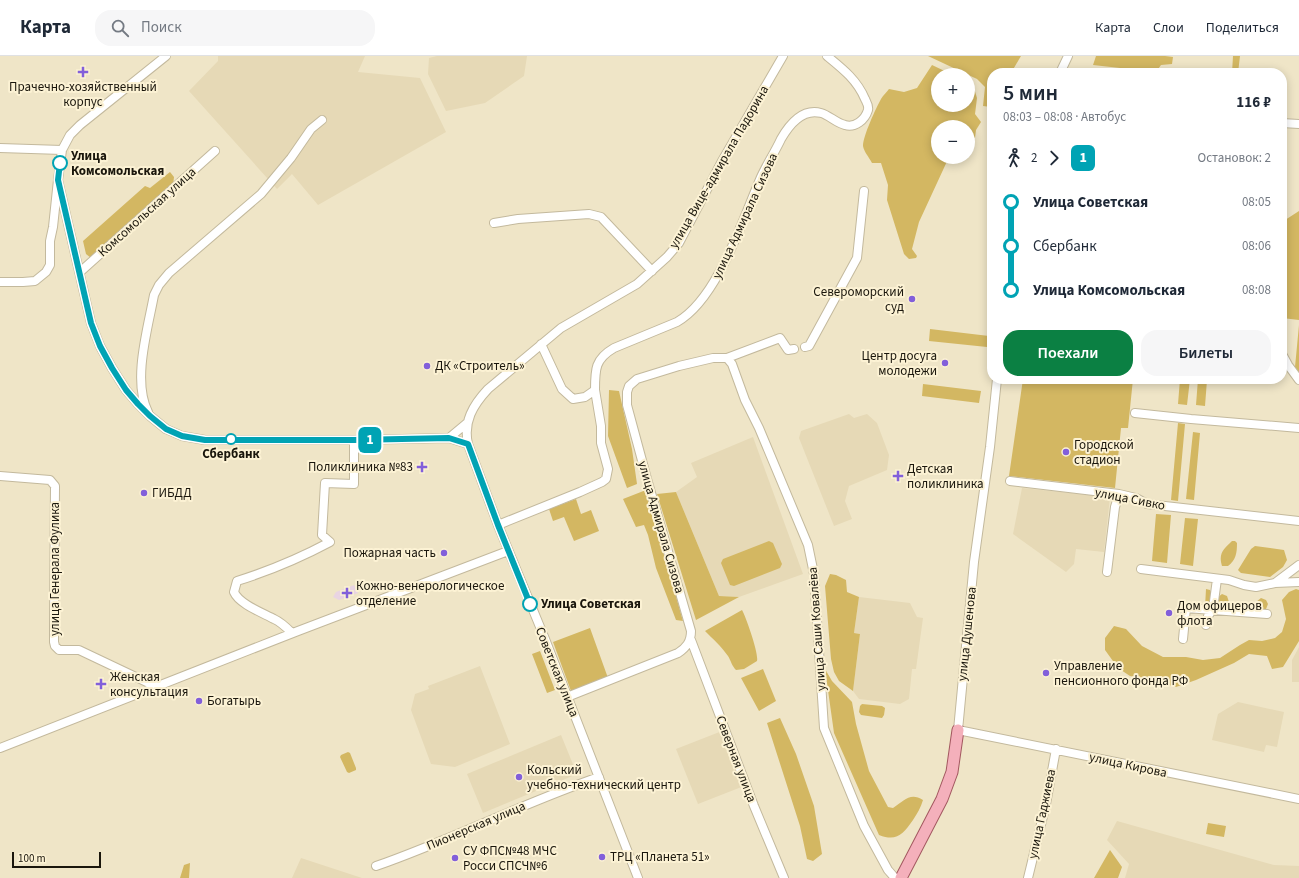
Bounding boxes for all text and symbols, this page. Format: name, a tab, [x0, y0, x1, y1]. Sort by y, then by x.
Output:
search box	[95, 10, 375, 46]
text: Карта	[20, 14, 71, 41]
icon: search	[109, 17, 131, 39]
text: Поиск	[141, 17, 182, 38]
text: Карта	[1095, 18, 1131, 38]
text: Слои	[1153, 18, 1184, 38]
text: Поделиться	[1206, 18, 1279, 38]
marker: Прачечно-хозяйственный корпус	[77, 66, 89, 78]
map controls	[931, 68, 975, 164]
button: +	[931, 68, 975, 112]
text: 5 мин	[1003, 77, 1058, 109]
place label: Прачечно-хозяйственный корпус	[9, 78, 157, 111]
street label: улица Вице-адмирала Падорина	[665, 82, 773, 252]
text: 116 ₽	[1236, 92, 1271, 113]
text: 08:03 – 08:08 · Автобус	[1003, 108, 1126, 126]
button: −	[931, 120, 975, 164]
place label: Улица Комсомольская	[71, 147, 164, 180]
icon: walk	[1003, 147, 1025, 169]
icon: forward	[1043, 147, 1065, 169]
text: 1	[1079, 148, 1087, 168]
text: 2	[1031, 149, 1037, 167]
text: Остановок: 2	[1198, 149, 1271, 167]
street label: улица Адмирала Сизова	[708, 150, 782, 282]
marker: Улица Комсомольская	[52, 155, 68, 171]
street label: Комсомольская улица	[94, 163, 200, 261]
text: Улица Советская	[1033, 192, 1148, 213]
text: 08:05	[1242, 193, 1271, 211]
text: Сбербанк	[1033, 236, 1097, 257]
text: 08:06	[1242, 237, 1271, 255]
text: Улица Комсомольская	[1033, 280, 1185, 301]
text: 08:08	[1242, 281, 1271, 299]
place label: Североморский суд	[813, 283, 904, 316]
marker: Североморский суд	[907, 294, 917, 304]
button: Поехали	[1003, 330, 1133, 376]
button: Билеты	[1141, 330, 1271, 376]
place label: Центр досуга молодежи	[861, 347, 937, 380]
place label: ДК «Строитель»	[435, 357, 525, 375]
marker: Центр досуга молодежи	[940, 358, 950, 368]
marker: ДК «Строитель»	[422, 361, 432, 371]
line badge: 1	[357, 427, 383, 453]
text: 1	[366, 430, 374, 450]
marker: Сбербанк	[225, 433, 237, 445]
place label: Городской стадион	[1074, 436, 1134, 469]
place label: Сбербанк	[202, 445, 261, 463]
marker: Городской стадион	[1061, 447, 1071, 457]
place label: Поликлиника №83	[308, 458, 413, 476]
street label: улица Адмирала Сизова	[633, 459, 689, 595]
place label: Детская поликлиника	[907, 460, 984, 493]
marker: Поликлиника №83	[416, 461, 428, 473]
marker: Детская поликлиника	[892, 470, 904, 482]
street label: улица Сивко	[1093, 483, 1167, 515]
place label: ГИБДД	[152, 484, 191, 502]
marker: ГИБДД	[139, 488, 149, 498]
street label: улица Генерала Фулика	[46, 502, 64, 636]
place label: Пожарная часть	[343, 544, 436, 562]
marker: Пожарная часть	[439, 548, 449, 558]
street label: улица Саши Ковалёва	[804, 566, 830, 692]
place label: Кожно-венерологическое отделение	[356, 577, 504, 610]
street label: улица Душенова	[953, 586, 981, 682]
marker: Кожно-венерологическое отделение	[341, 587, 353, 599]
place label: Улица Советская	[541, 595, 641, 613]
marker: Улица Советская	[522, 596, 538, 612]
place label: Дом офицеров флота	[1177, 597, 1262, 630]
marker: Дом офицеров флота	[1164, 608, 1174, 618]
street label: Советская улица	[531, 624, 583, 720]
place label: Управление пенсионного фонда РФ	[1054, 657, 1188, 690]
place label: Женская консультация	[110, 668, 188, 701]
marker: Управление пенсионного фонда РФ	[1041, 668, 1051, 678]
marker: Женская консультация	[95, 678, 107, 690]
place label: Богатырь	[207, 692, 261, 710]
marker: Богатырь	[194, 696, 204, 706]
street label: Северная улица	[711, 713, 761, 805]
street label: улица Кирова	[1088, 748, 1168, 782]
place label: Кольский учебно-технический центр	[527, 761, 681, 794]
street label: улица Гаджиева	[1024, 767, 1060, 861]
marker: Кольский учебно-технический центр	[514, 772, 524, 782]
street label: Пионерская улица	[424, 797, 528, 855]
place label: СУ ФПС№48 МЧС Росси СПСЧ№6	[463, 842, 557, 875]
place label: ТРЦ «Планета 51»	[610, 848, 710, 866]
scale bar	[12, 850, 101, 869]
text: 100 m	[18, 851, 46, 866]
marker: ТРЦ «Планета 51»	[597, 852, 607, 862]
marker: СУ ФПС№48 МЧС Росси СПСЧ№6	[450, 853, 460, 863]

